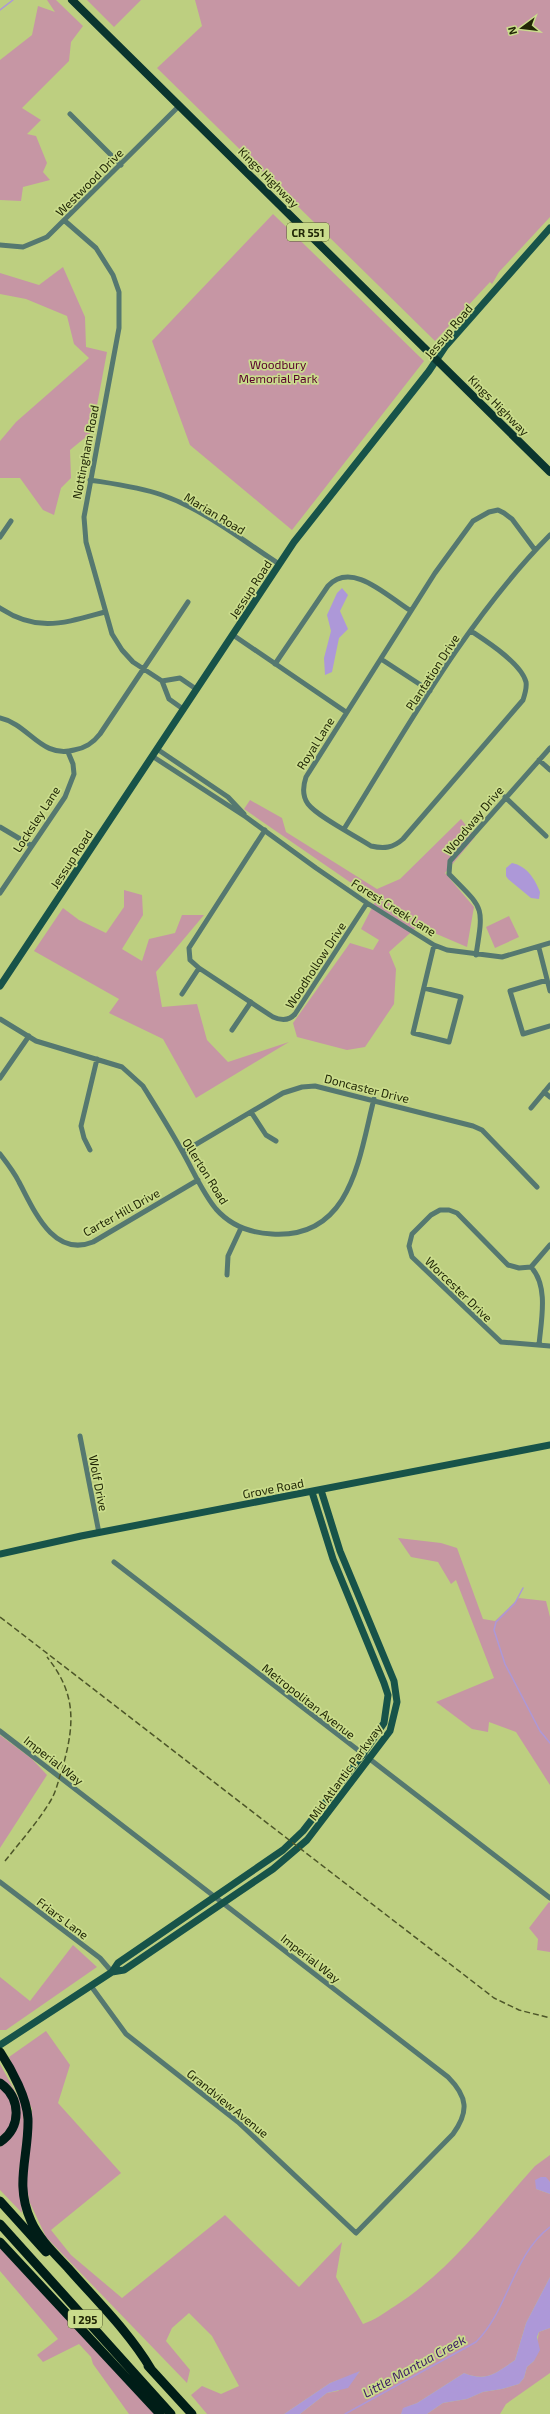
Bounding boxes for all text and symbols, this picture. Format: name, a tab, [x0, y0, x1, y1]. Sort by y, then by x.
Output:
north arrow	[502, 8, 542, 48]
text: N	[505, 25, 519, 36]
street label: Kings Highway	[236, 144, 303, 211]
street label: Westwood Drive	[52, 145, 126, 219]
road number: CR 551	[287, 223, 329, 241]
street label: Jessup Road	[421, 301, 475, 361]
park label: Woodbury Memorial Park	[238, 357, 318, 385]
street label: Kings Highway	[466, 372, 533, 439]
street label: Nottingham Road	[69, 404, 101, 500]
street label: Marian Road	[182, 489, 248, 537]
street label: Jessup Road	[226, 557, 274, 621]
street label: Plantation Drive	[402, 631, 462, 713]
street label: Royal Lane	[293, 714, 337, 772]
street label: Locksley Lane	[9, 783, 63, 855]
street label: Woodway Drive	[440, 783, 506, 857]
street label: Jessup Road	[47, 827, 95, 891]
street label: Forest Creek Lane	[349, 875, 439, 939]
street label: Woodhollow Drive	[282, 919, 348, 1011]
street label: Doncaster Drive	[323, 1071, 411, 1105]
street label: Ollerton Road	[180, 1135, 232, 1207]
street label: Carter Hill Drive	[80, 1185, 162, 1239]
street label: Worcester Drive	[423, 1254, 495, 1324]
street label: Wolf Drive	[87, 1454, 111, 1512]
street label: Grove Road	[241, 1475, 305, 1501]
street label: Metropolitan Avenue	[260, 1660, 358, 1742]
street label: Mid Atlantic Parkway	[305, 1721, 385, 1823]
street label: Imperial Way	[22, 1733, 87, 1788]
street label: Friars Lane	[35, 1894, 91, 1942]
street label: Imperial Way	[279, 1931, 344, 1986]
street label: Grandview Avenue	[184, 2066, 272, 2140]
road number: I 295	[68, 2310, 102, 2328]
water label: Little Mantua Creek	[360, 2331, 469, 2401]

